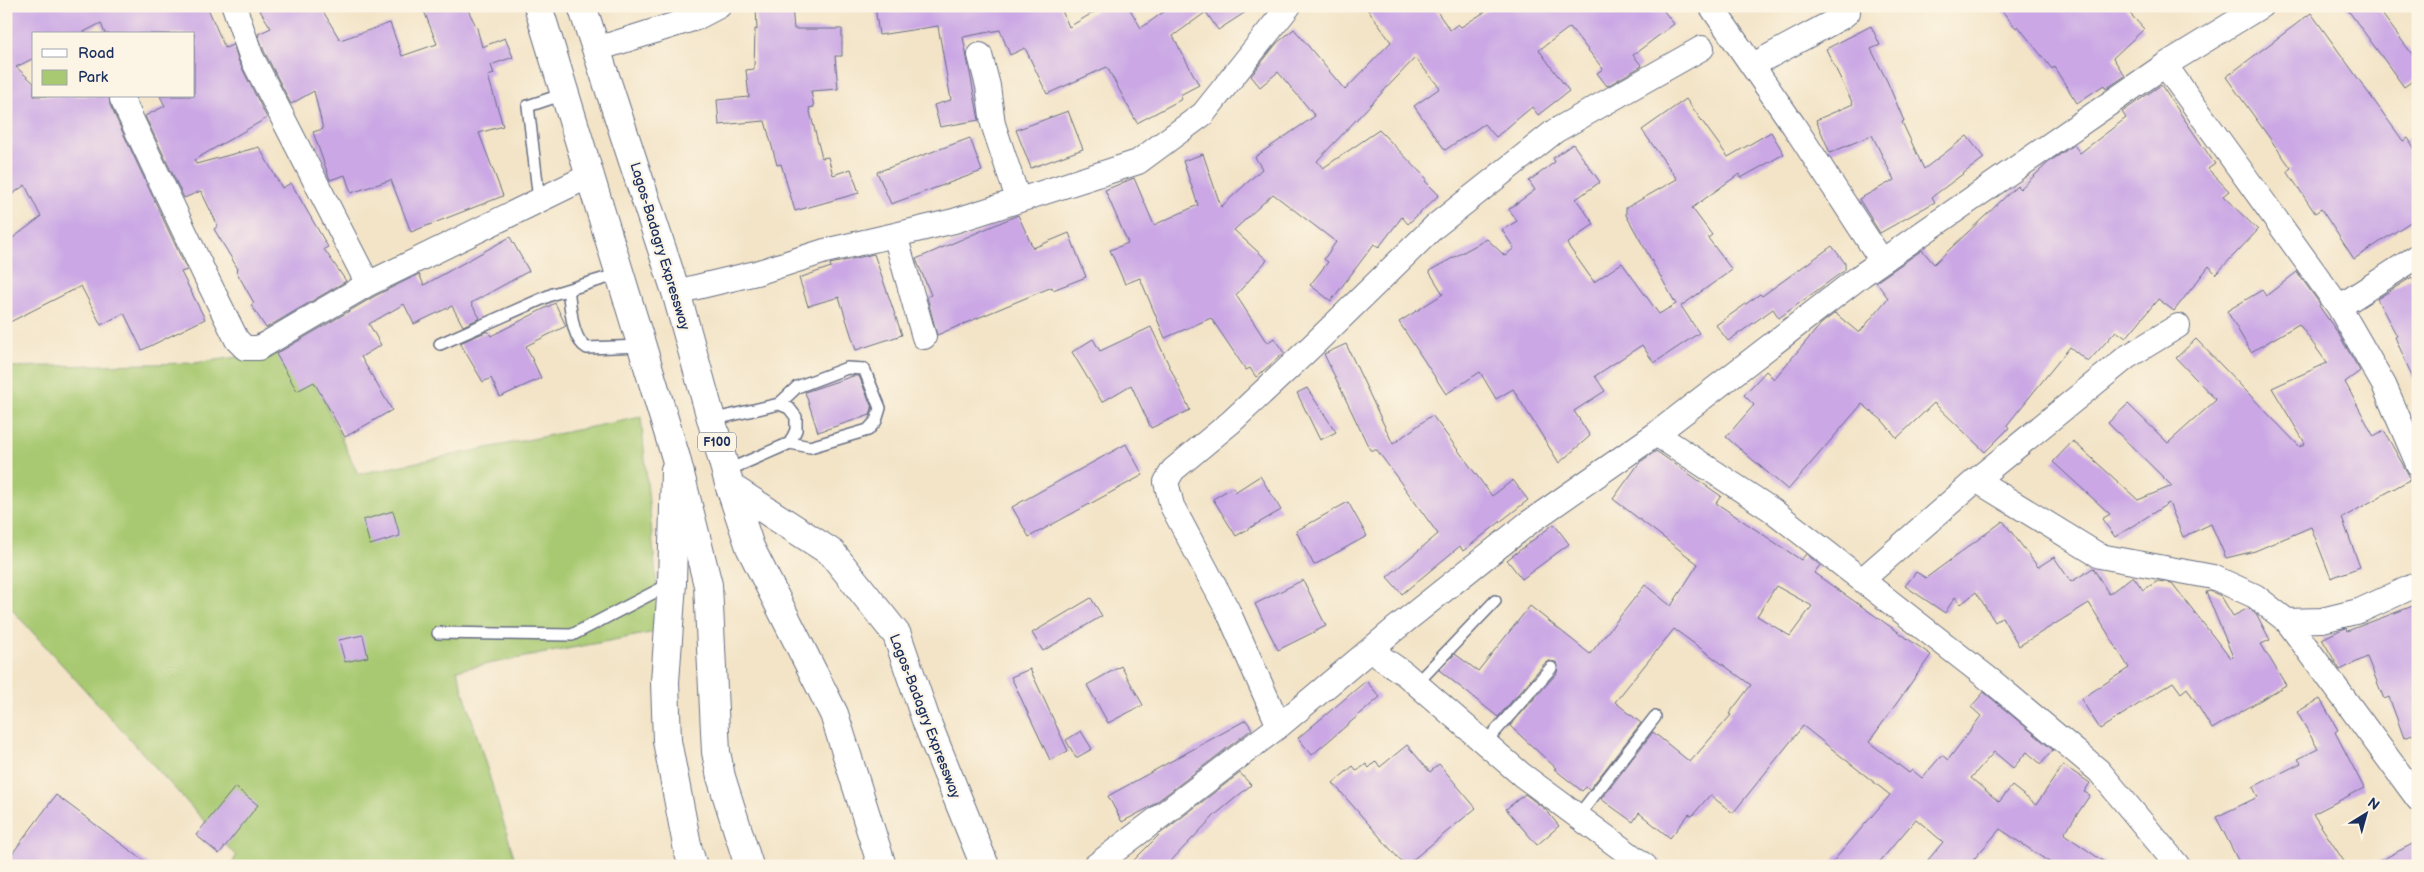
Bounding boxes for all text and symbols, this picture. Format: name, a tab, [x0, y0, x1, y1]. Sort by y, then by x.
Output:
legend	[32, 32, 195, 98]
text: Road	[78, 44, 114, 63]
text: Park	[78, 68, 109, 87]
street label: Lagos-Badagry Expressway	[626, 160, 694, 333]
road number: F100	[698, 432, 736, 452]
street label: Lagos-Badagry Expressway	[886, 632, 964, 801]
north arrow	[2342, 790, 2392, 840]
text: N	[2364, 794, 2383, 814]

